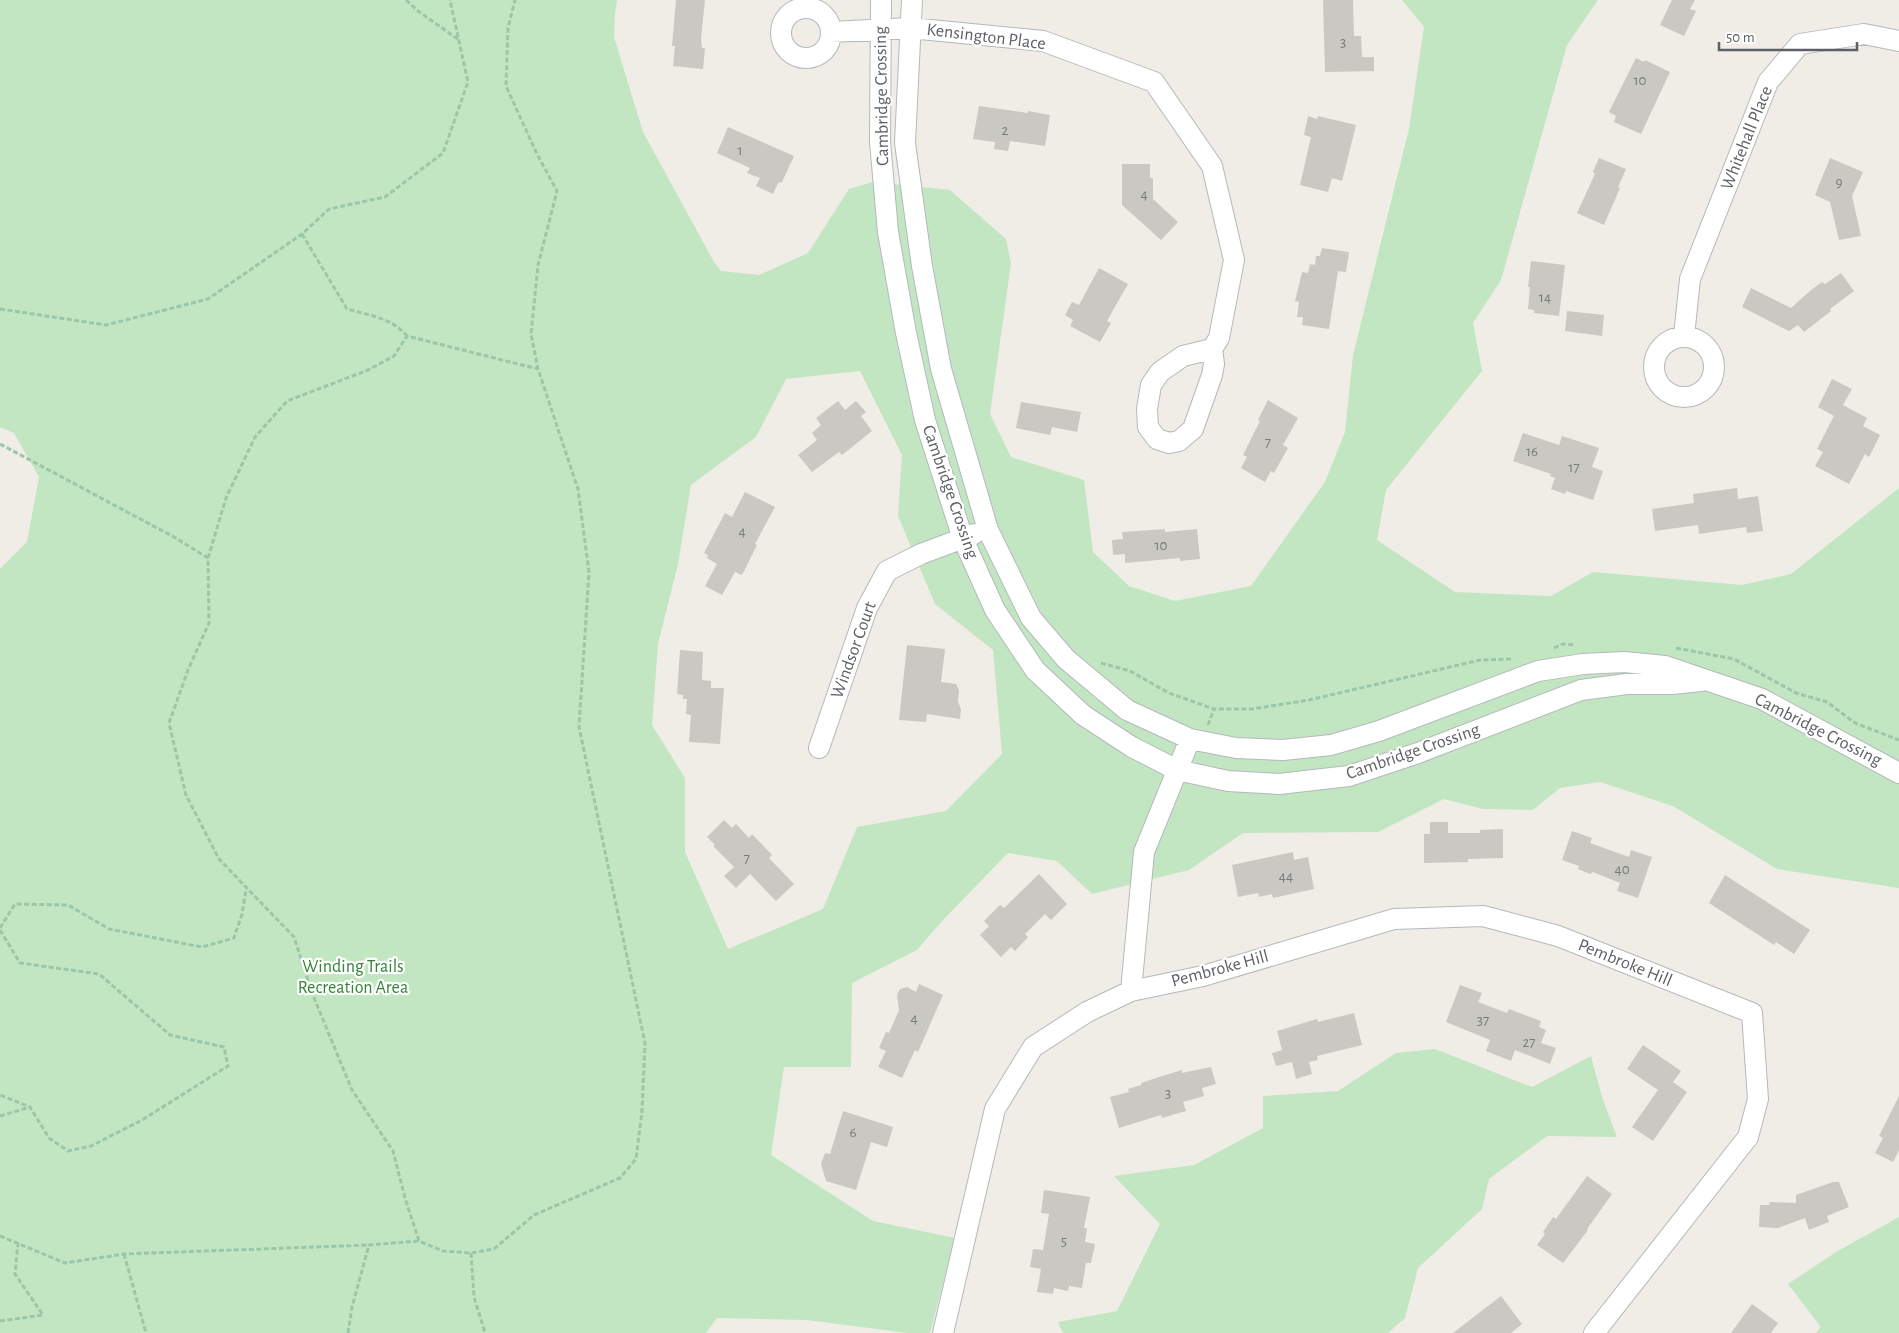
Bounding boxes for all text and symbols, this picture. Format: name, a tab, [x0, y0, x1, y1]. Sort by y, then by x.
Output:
scale bar	[1719, 20, 1856, 52]
street label: Kensington Place	[925, 21, 1047, 53]
street label: Cambridge Crossing	[872, 26, 892, 166]
text: 50 m	[1726, 30, 1755, 45]
house number: 3	[1340, 35, 1346, 50]
house number: 10	[1633, 73, 1647, 88]
street label: Whitehall Place	[1718, 84, 1776, 192]
house number: 2	[1002, 123, 1009, 138]
house number: 1	[737, 143, 743, 158]
house number: 9	[1835, 175, 1843, 190]
house number: 4	[1140, 187, 1148, 202]
house number: 14	[1539, 290, 1551, 305]
street label: Cambridge Crossing	[919, 423, 981, 561]
house number: 7	[1265, 435, 1271, 450]
house number: 16	[1526, 444, 1538, 459]
house number: 17	[1568, 460, 1580, 475]
house number: 4	[738, 524, 746, 539]
house number: 10	[1154, 538, 1168, 553]
street label: Windsor Court	[828, 599, 880, 701]
street label: Cambridge Crossing	[1752, 690, 1885, 770]
street label: Cambridge Crossing	[1344, 721, 1482, 783]
house number: 7	[744, 851, 750, 866]
house number: 40	[1614, 862, 1630, 877]
house number: 44	[1279, 869, 1293, 884]
street label: Pembroke Hill	[1575, 936, 1675, 990]
street label: Pembroke Hill	[1169, 947, 1271, 991]
park label: Winding Trails Recreation Area	[298, 958, 408, 997]
house number: 4	[910, 1011, 918, 1026]
house number: 37	[1477, 1013, 1489, 1028]
house number: 27	[1522, 1035, 1536, 1050]
house number: 3	[1165, 1086, 1171, 1101]
house number: 6	[849, 1125, 857, 1140]
house number: 5	[1061, 1234, 1067, 1249]

